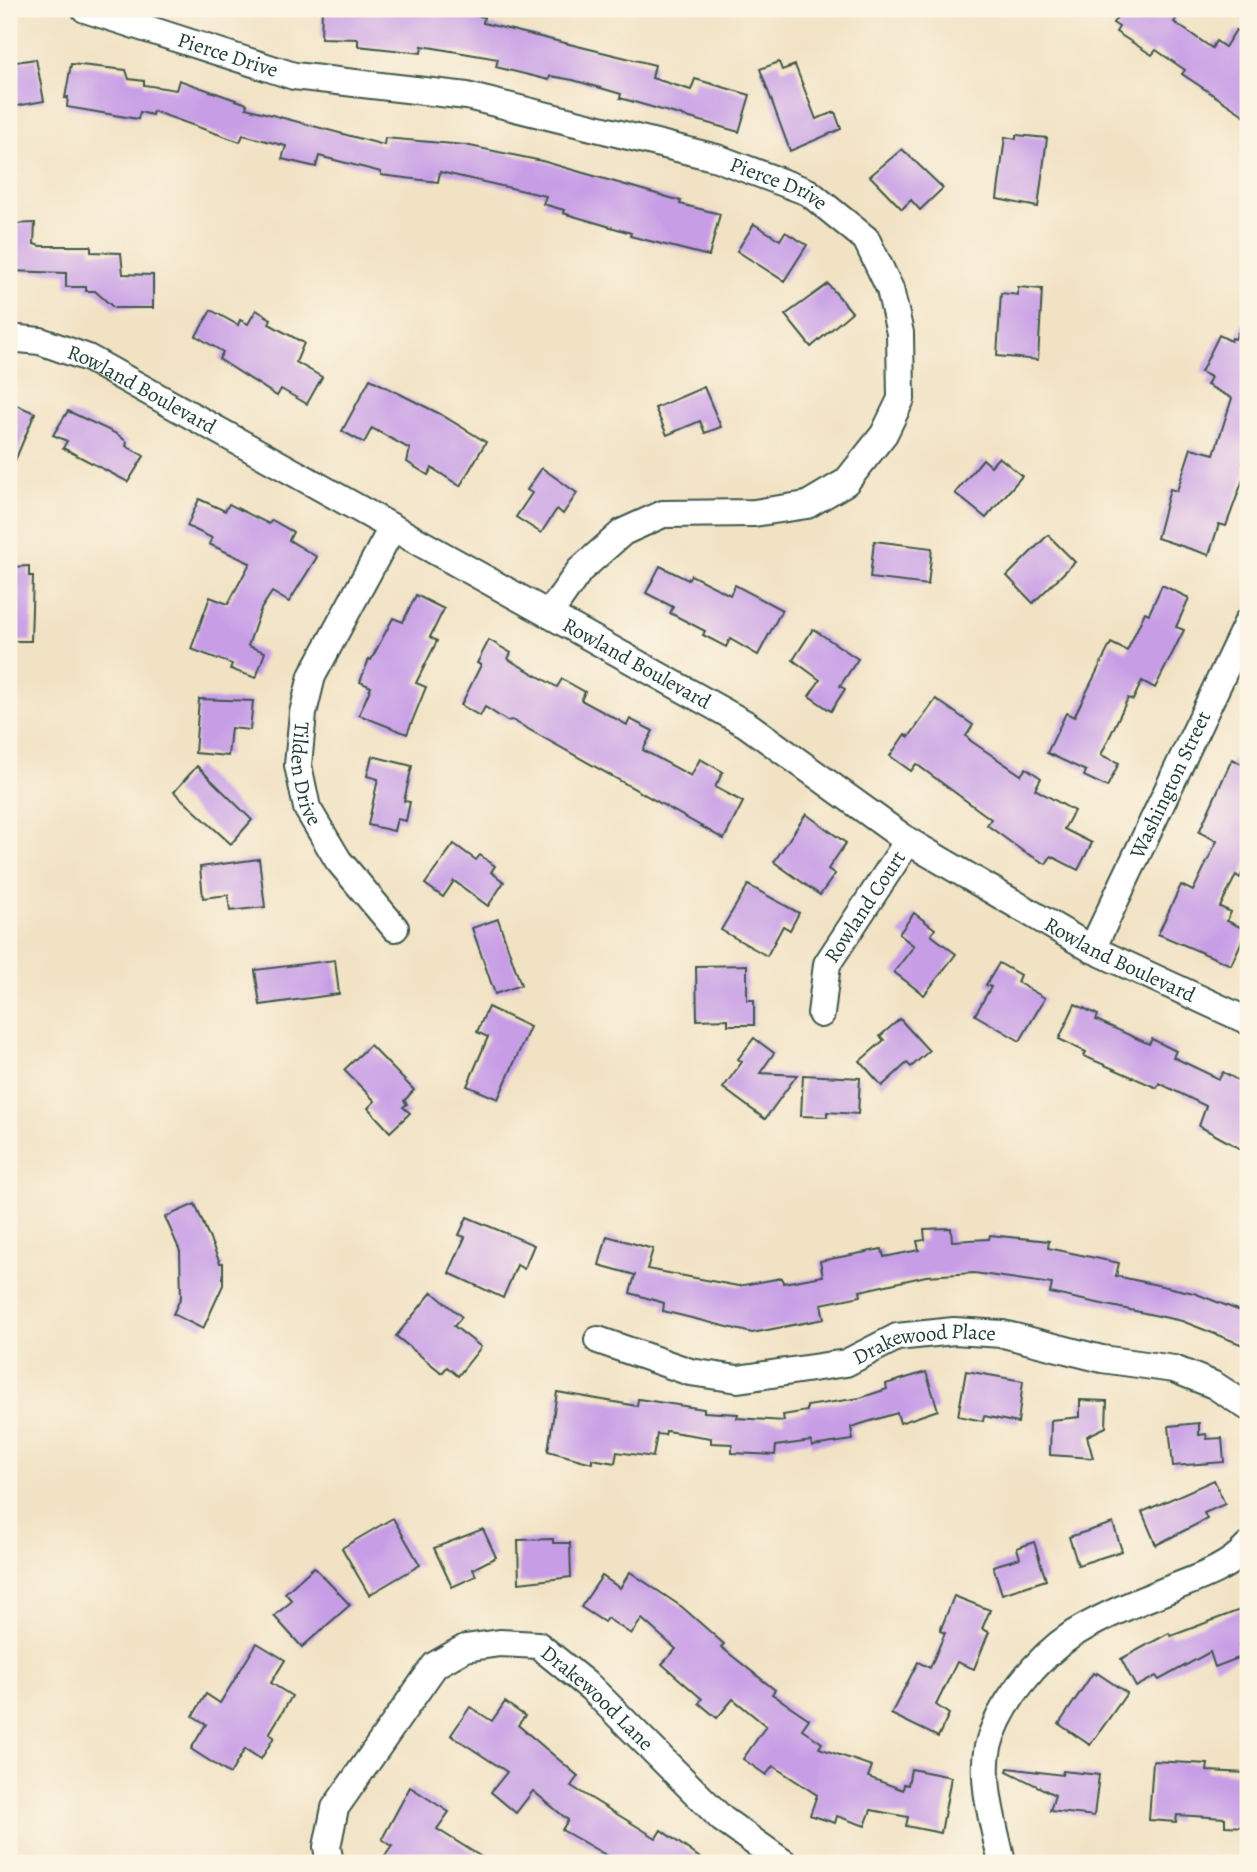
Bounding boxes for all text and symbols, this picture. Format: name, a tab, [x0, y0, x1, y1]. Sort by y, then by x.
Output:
street label: Pierce Drive	[174, 26, 282, 84]
street label: Pierce Drive	[726, 150, 834, 216]
street label: Rowland Boulevard	[64, 338, 222, 441]
street label: Rowland Boulevard	[558, 611, 717, 716]
street label: Washington Street	[1123, 706, 1217, 864]
street label: Tilden Drive	[284, 721, 328, 831]
street label: Rowland Court	[818, 845, 912, 968]
street label: Rowland Boulevard	[1039, 910, 1201, 1009]
street label: Drakewood Place	[848, 1317, 997, 1371]
street label: Drakewood Lane	[535, 1639, 660, 1757]

